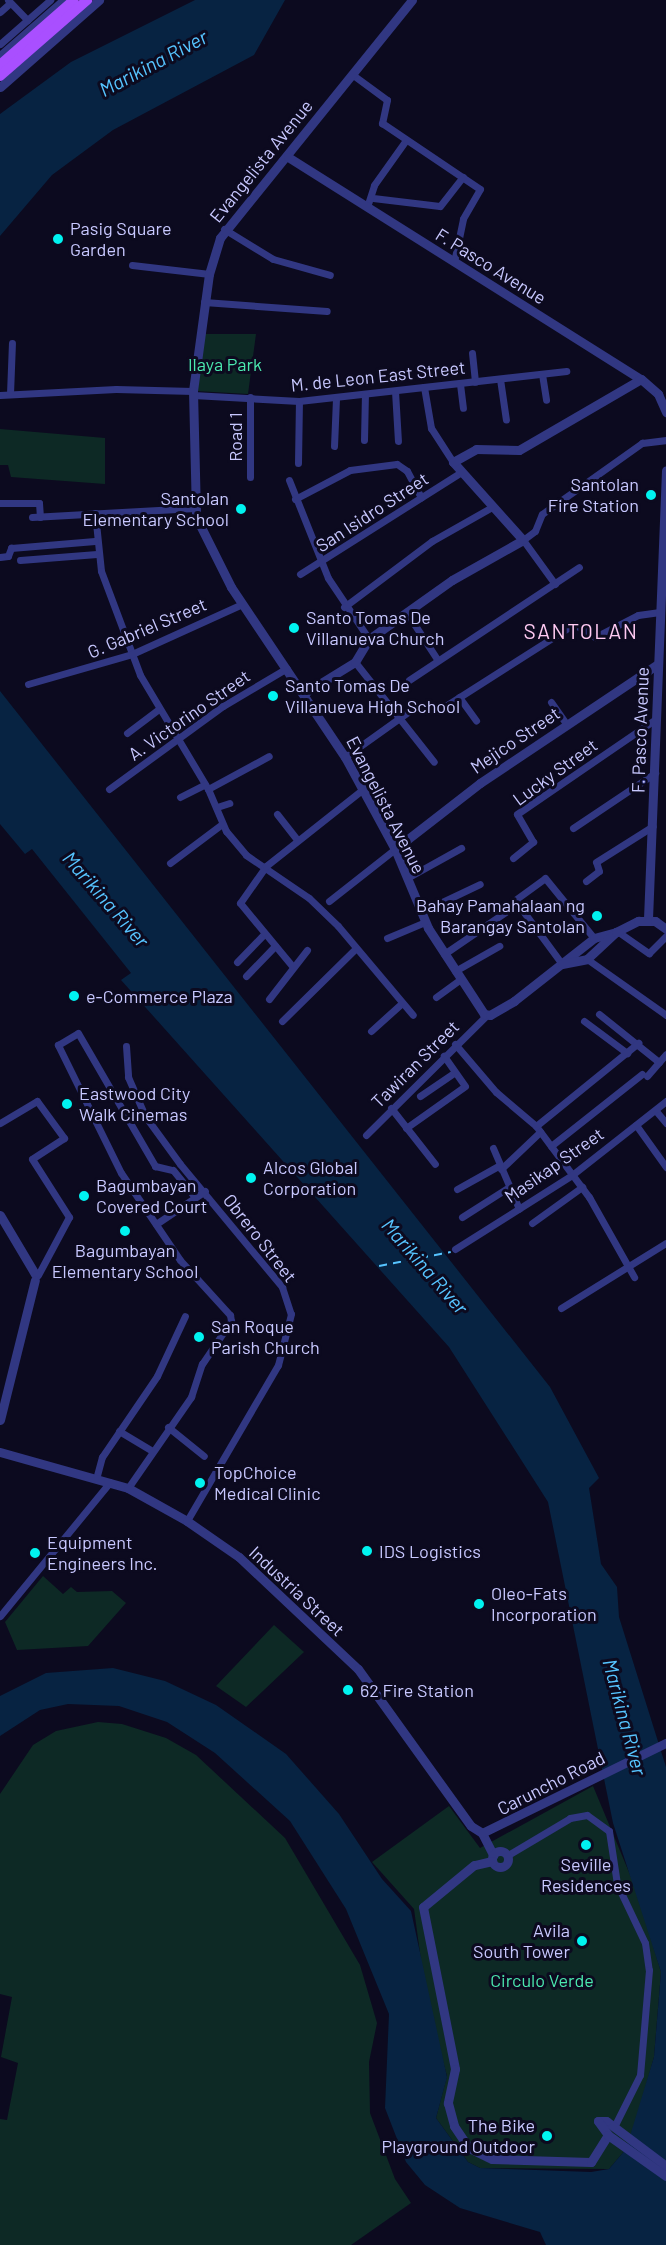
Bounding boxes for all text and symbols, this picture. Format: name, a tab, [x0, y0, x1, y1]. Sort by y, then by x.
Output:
water label: Marikina River	[95, 24, 211, 102]
street label: Evangelista Avenue	[205, 95, 317, 227]
place label: Pasig Square Garden	[70, 218, 172, 260]
street label: F. Pasco Avenue	[432, 223, 550, 309]
marker: Pasig Square Garden	[51, 232, 65, 246]
park label: Ilaya Park	[188, 353, 262, 375]
street label: M. de Leon East Street	[290, 356, 466, 396]
street label: Road 1	[224, 412, 246, 462]
street label: San Isidro Street	[312, 468, 432, 556]
place label: Santolan Fire Station	[548, 474, 639, 516]
place label: Santolan Elementary School	[82, 488, 229, 530]
marker: Santolan Fire Station	[644, 488, 658, 502]
marker: Santolan Elementary School	[234, 502, 248, 516]
street label: G. Gabriel Street	[84, 593, 210, 663]
place label: Santo Tomas De Villanueva Church	[306, 607, 444, 650]
district label: SANTOLAN	[524, 618, 638, 644]
marker: Santo Tomas De Villanueva Church	[287, 621, 301, 635]
street label: A. Victorino Street	[124, 665, 254, 765]
street label: F. Pasco Avenue	[627, 667, 653, 793]
place label: Santo Tomas De Villanueva High School	[285, 675, 460, 718]
marker: Santo Tomas De Villanueva High School	[266, 689, 280, 703]
street label: Mejico Street	[466, 702, 564, 778]
street label: Evangelista Avenue	[342, 733, 430, 877]
street label: Lucky Street	[508, 734, 602, 810]
water label: Marikina River	[58, 846, 154, 952]
place label: Bahay Pamahalaan ng Barangay Santolan	[416, 895, 585, 938]
marker: Bahay Pamahalaan ng Barangay Santolan	[590, 909, 604, 923]
place label: e-Commerce Plaza	[86, 985, 233, 1007]
marker: e-Commerce Plaza	[67, 989, 81, 1003]
street label: Tawiran Street	[367, 1016, 463, 1112]
place label: Eastwood City Walk Cinemas	[79, 1083, 190, 1126]
marker: Eastwood City Walk Cinemas	[60, 1097, 74, 1111]
street label: Masikap Street	[500, 1123, 608, 1207]
place label: Alcos Global Corporation	[263, 1157, 358, 1200]
marker: Alcos Global Corporation	[244, 1171, 258, 1185]
place label: Bagumbayan Covered Court	[96, 1175, 207, 1218]
marker: Bagumbayan Covered Court	[77, 1189, 91, 1203]
street label: Obrero Street	[219, 1190, 301, 1286]
water label: Marikina River	[377, 1213, 473, 1319]
marker: Bagumbayan Elementary School	[118, 1224, 132, 1238]
place label: Bagumbayan Elementary School	[52, 1240, 198, 1282]
place label: San Roque Parish Church	[211, 1316, 320, 1358]
marker: San Roque Parish Church	[192, 1330, 206, 1344]
place label: TopChoice Medical Clinic	[214, 1462, 320, 1504]
marker: TopChoice Medical Clinic	[191, 1474, 209, 1492]
place label: Equipment Engineers Inc.	[47, 1532, 157, 1574]
place label: IDS Logistics	[379, 1540, 481, 1562]
street label: Industria Street	[245, 1542, 349, 1640]
marker: IDS Logistics	[360, 1544, 374, 1558]
marker: Equipment Engineers Inc.	[28, 1546, 42, 1560]
place label: Oleo-Fats Incorporation	[491, 1583, 597, 1626]
marker: Oleo-Fats Incorporation	[472, 1597, 486, 1611]
water label: Marikina River	[598, 1656, 652, 1778]
place label: 62 Fire Station	[360, 1679, 474, 1701]
marker: 62 Fire Station	[341, 1683, 355, 1697]
street label: Caruncho Road	[494, 1747, 608, 1819]
marker: Seville Residences	[579, 1838, 593, 1852]
place label: Seville Residences	[541, 1854, 631, 1896]
place label: Avila South Tower	[473, 1920, 570, 1962]
marker: Avila South Tower	[575, 1934, 589, 1948]
park label: Circulo Verde	[490, 1969, 594, 1991]
place label: The Bike Playground Outdoor	[382, 2115, 535, 2158]
marker: The Bike Playground Outdoor	[540, 2129, 554, 2143]

